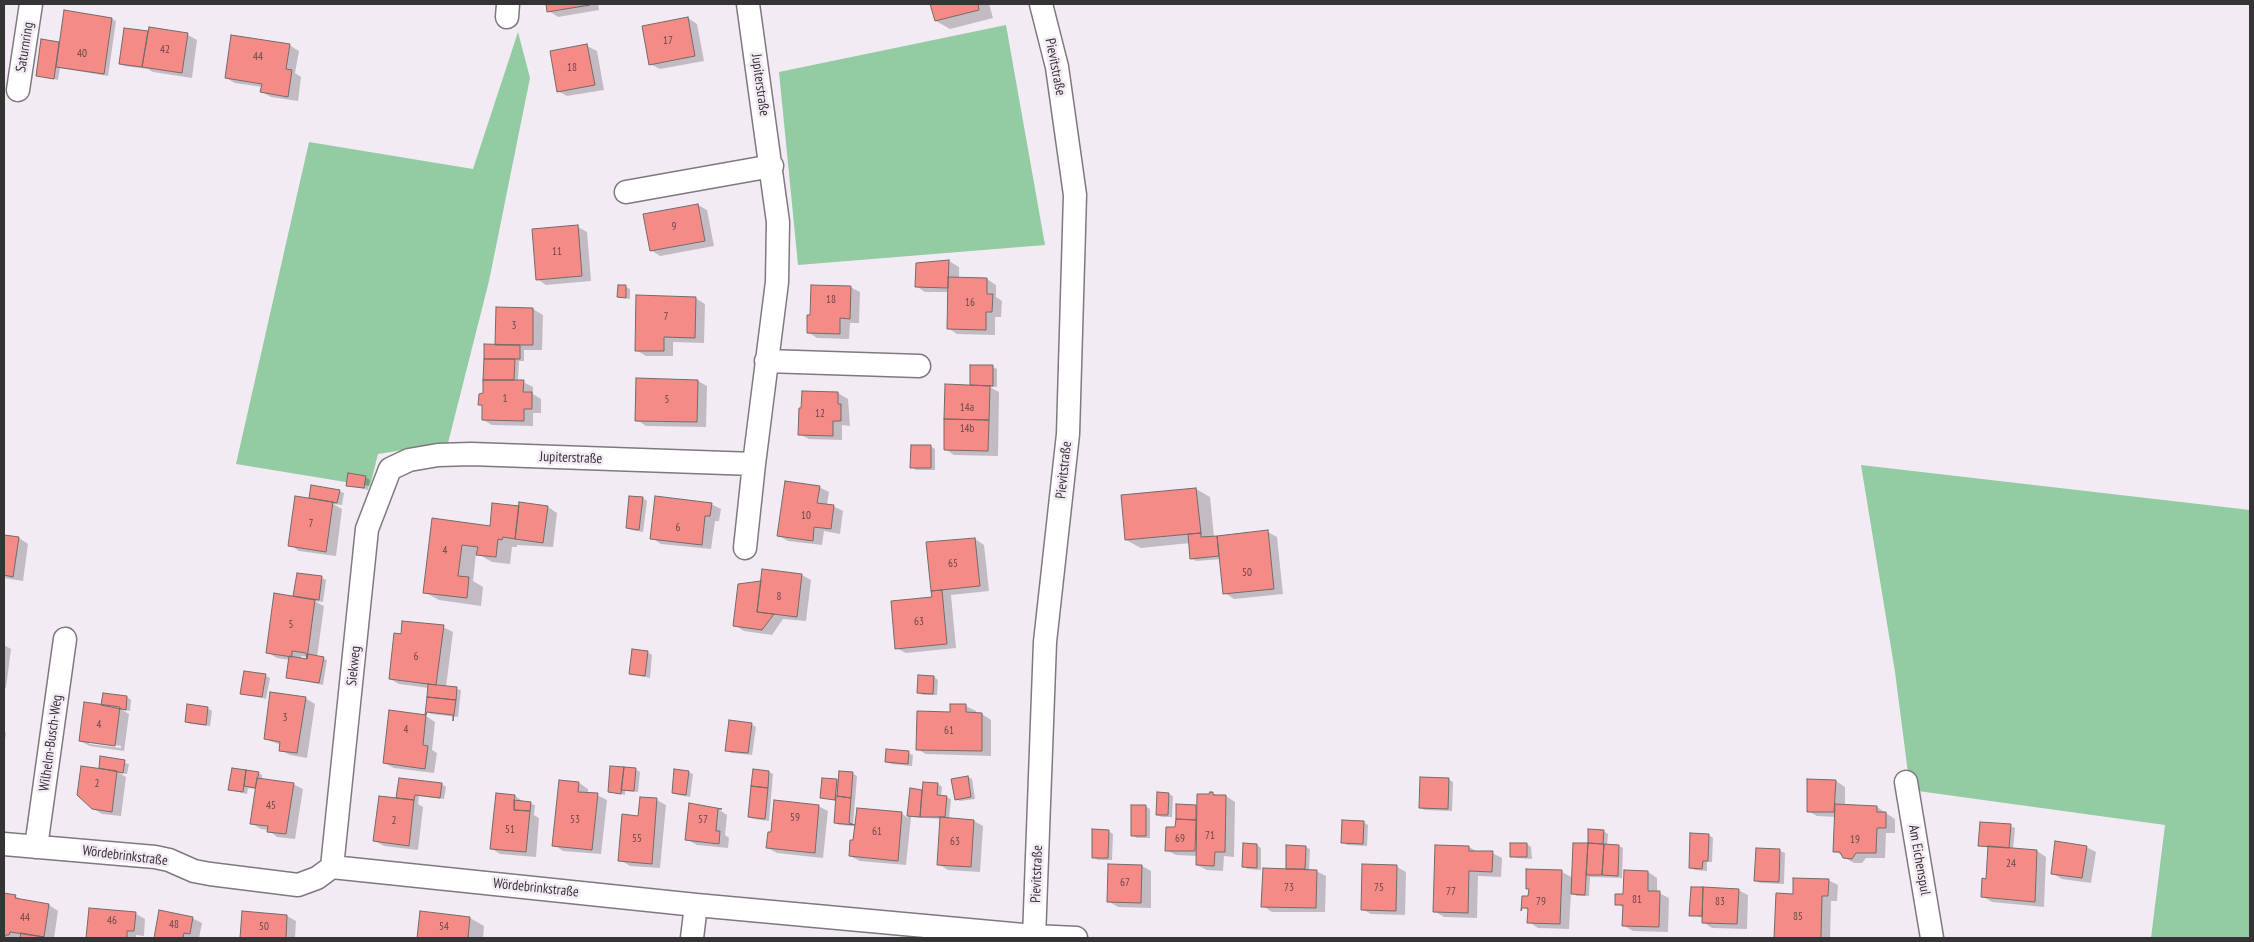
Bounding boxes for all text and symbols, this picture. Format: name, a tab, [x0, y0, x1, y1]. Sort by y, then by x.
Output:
street label: Saturnring	[13, 21, 37, 73]
house number: 17	[663, 34, 673, 48]
street label: Pievitstraße	[1041, 37, 1069, 97]
house number: 42	[160, 43, 170, 57]
house number: 40	[77, 47, 87, 61]
house number: 44	[253, 50, 263, 64]
street label: Jupiterstraße	[747, 53, 773, 117]
house number: 18	[567, 61, 577, 75]
house number: 9	[672, 220, 676, 234]
house number: 11	[552, 245, 562, 259]
house number: 18	[826, 293, 836, 307]
house number: 16	[965, 296, 975, 310]
house number: 7	[664, 310, 668, 324]
house number: 3	[512, 319, 516, 333]
house number: 1	[503, 392, 507, 406]
house number: 5	[665, 393, 669, 407]
house number: 14a	[960, 401, 974, 415]
house number: 12	[815, 407, 825, 421]
house number: 14b	[960, 422, 974, 436]
street label: Pievitstraße	[1053, 440, 1075, 500]
street label: Jupiterstraße	[539, 449, 603, 467]
house number: 10	[801, 509, 811, 523]
house number: 7	[309, 517, 313, 531]
house number: 6	[676, 521, 680, 535]
house number: 4	[443, 544, 447, 558]
house number: 65	[948, 557, 958, 571]
house number: 50	[1242, 566, 1252, 580]
house number: 8	[777, 590, 781, 604]
house number: 63	[914, 615, 924, 629]
house number: 5	[289, 618, 293, 632]
street label: Siekweg	[344, 645, 364, 687]
house number: 6	[414, 650, 418, 664]
street label: Wilhelm-Busch-Weg	[36, 694, 66, 792]
house number: 3	[283, 711, 287, 725]
house number: 4	[97, 718, 101, 732]
house number: 4	[404, 723, 408, 737]
house number: 61	[944, 724, 954, 738]
house number: 2	[95, 777, 99, 791]
house number: 45	[266, 799, 276, 813]
house number: 59	[790, 811, 800, 825]
house number: 53	[570, 813, 580, 827]
house number: 57	[698, 813, 708, 827]
house number: 2	[392, 814, 396, 828]
house number: 51	[505, 823, 515, 837]
street label: Am Eichenspul	[1905, 824, 1933, 896]
house number: 61	[872, 825, 882, 839]
house number: 71	[1205, 829, 1215, 843]
house number: 55	[632, 832, 642, 846]
house number: 69	[1175, 832, 1185, 846]
house number: 19	[1850, 833, 1860, 847]
house number: 63	[950, 835, 960, 849]
street label: Wördebrinkstraße	[81, 842, 169, 870]
street label: Pievitstraße	[1028, 845, 1046, 903]
house number: 24	[2006, 857, 2016, 871]
street label: Wördebrinkstraße	[492, 875, 580, 901]
house number: 67	[1120, 876, 1130, 890]
house number: 73	[1284, 881, 1294, 895]
house number: 75	[1374, 881, 1384, 895]
house number: 77	[1446, 885, 1456, 899]
house number: 81	[1632, 893, 1642, 907]
house number: 79	[1536, 895, 1546, 909]
house number: 83	[1715, 895, 1725, 909]
house number: 85	[1793, 910, 1803, 924]
house number: 44	[20, 911, 30, 925]
house number: 46	[107, 914, 117, 928]
house number: 48	[169, 918, 179, 932]
house number: 50	[259, 920, 269, 934]
house number: 54	[439, 920, 449, 934]

